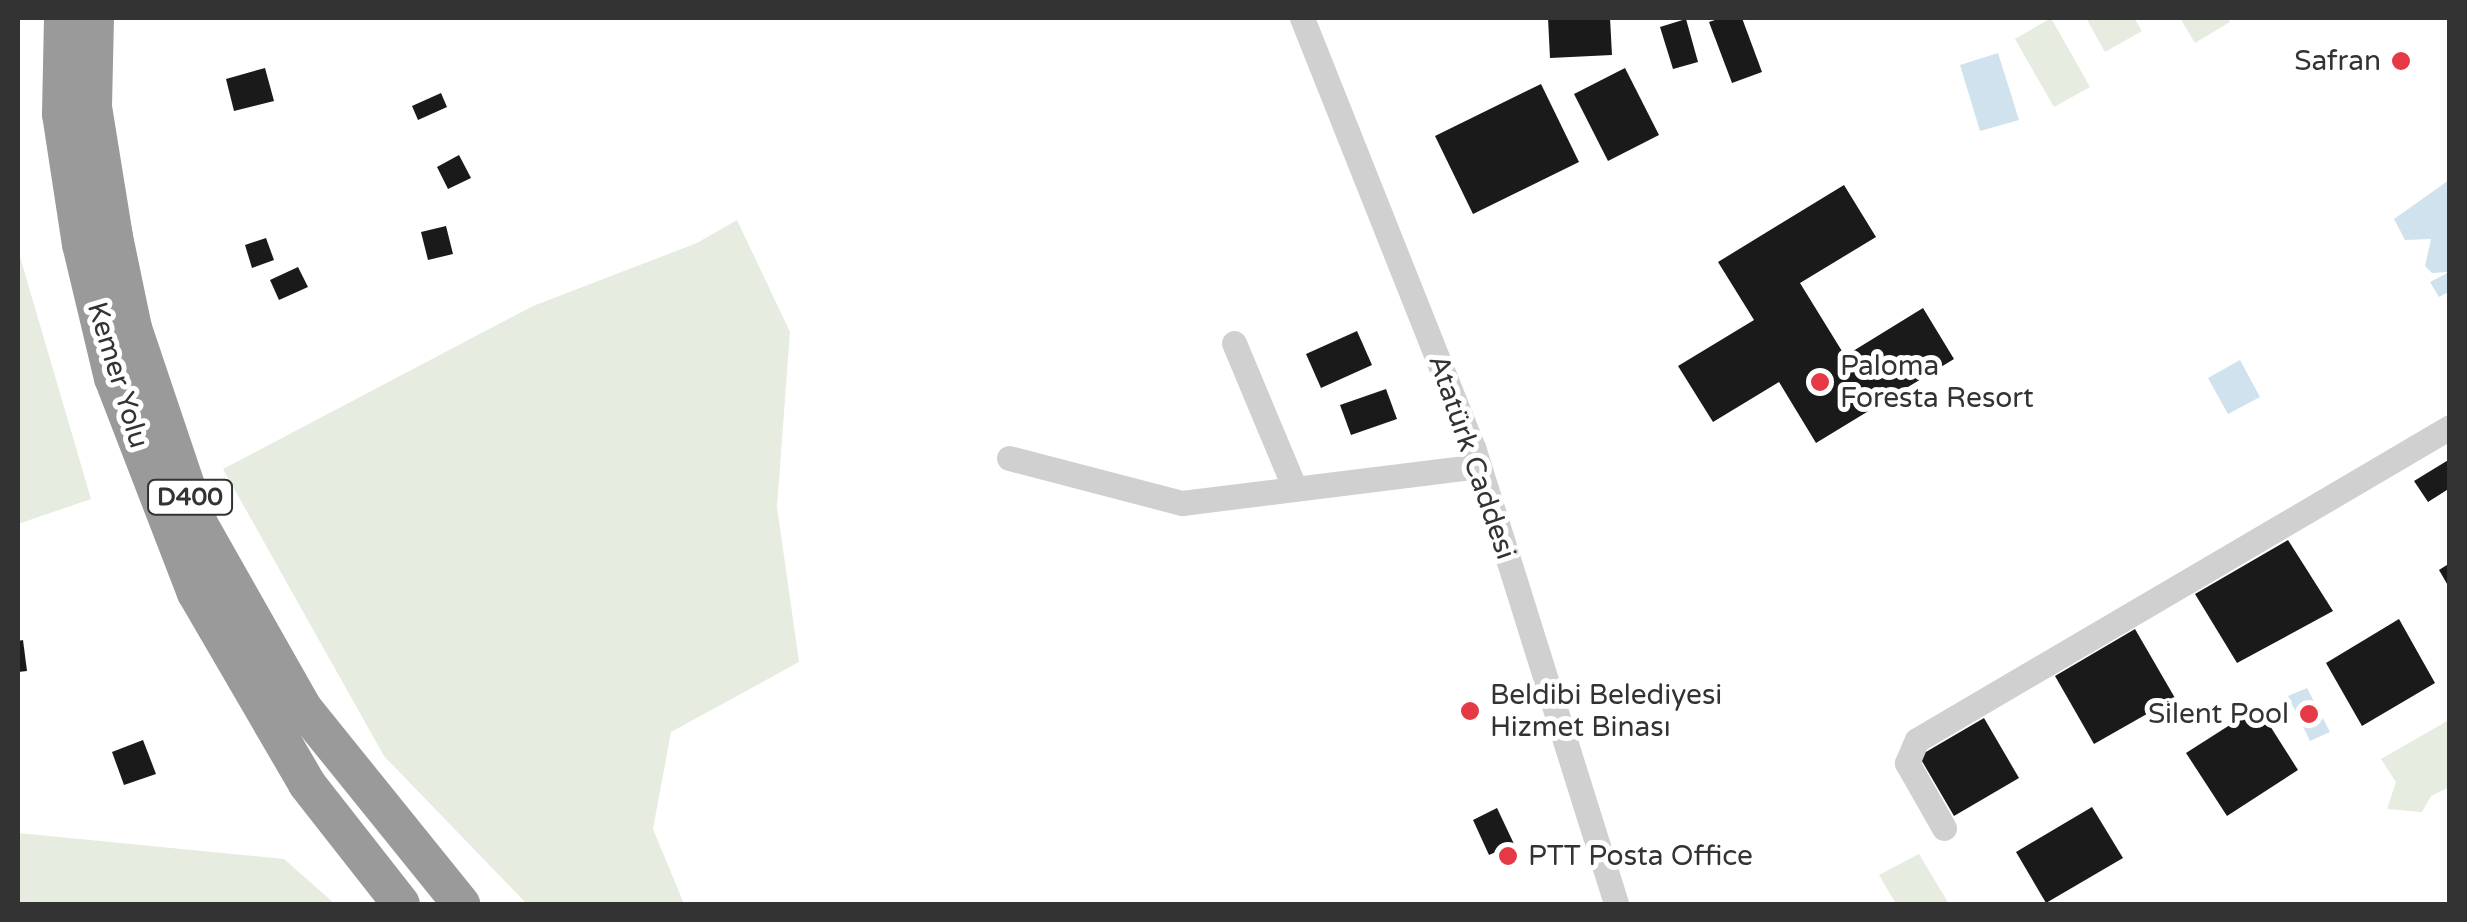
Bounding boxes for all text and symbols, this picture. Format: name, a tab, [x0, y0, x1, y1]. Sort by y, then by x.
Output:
place label: Safran	[2294, 44, 2381, 78]
marker: Safran	[2390, 50, 2412, 72]
street label: Kemer Yolu	[80, 298, 156, 452]
place label: Paloma Foresta Resort	[1840, 349, 2034, 415]
street label: Atatürk Caddesi	[1421, 350, 1523, 564]
marker: Paloma Foresta Resort	[1809, 371, 1831, 393]
road number: D400	[145, 477, 235, 517]
place label: Beldibi Belediyesi Hizmet Binası	[1490, 678, 1722, 744]
place label: Silent Pool	[2148, 697, 2289, 731]
marker: Beldibi Belediyesi Hizmet Binası	[1459, 700, 1481, 722]
marker: Silent Pool	[2298, 703, 2320, 725]
place label: PTT Posta Office	[1528, 839, 1753, 873]
marker: PTT Posta Office	[1497, 845, 1519, 867]

